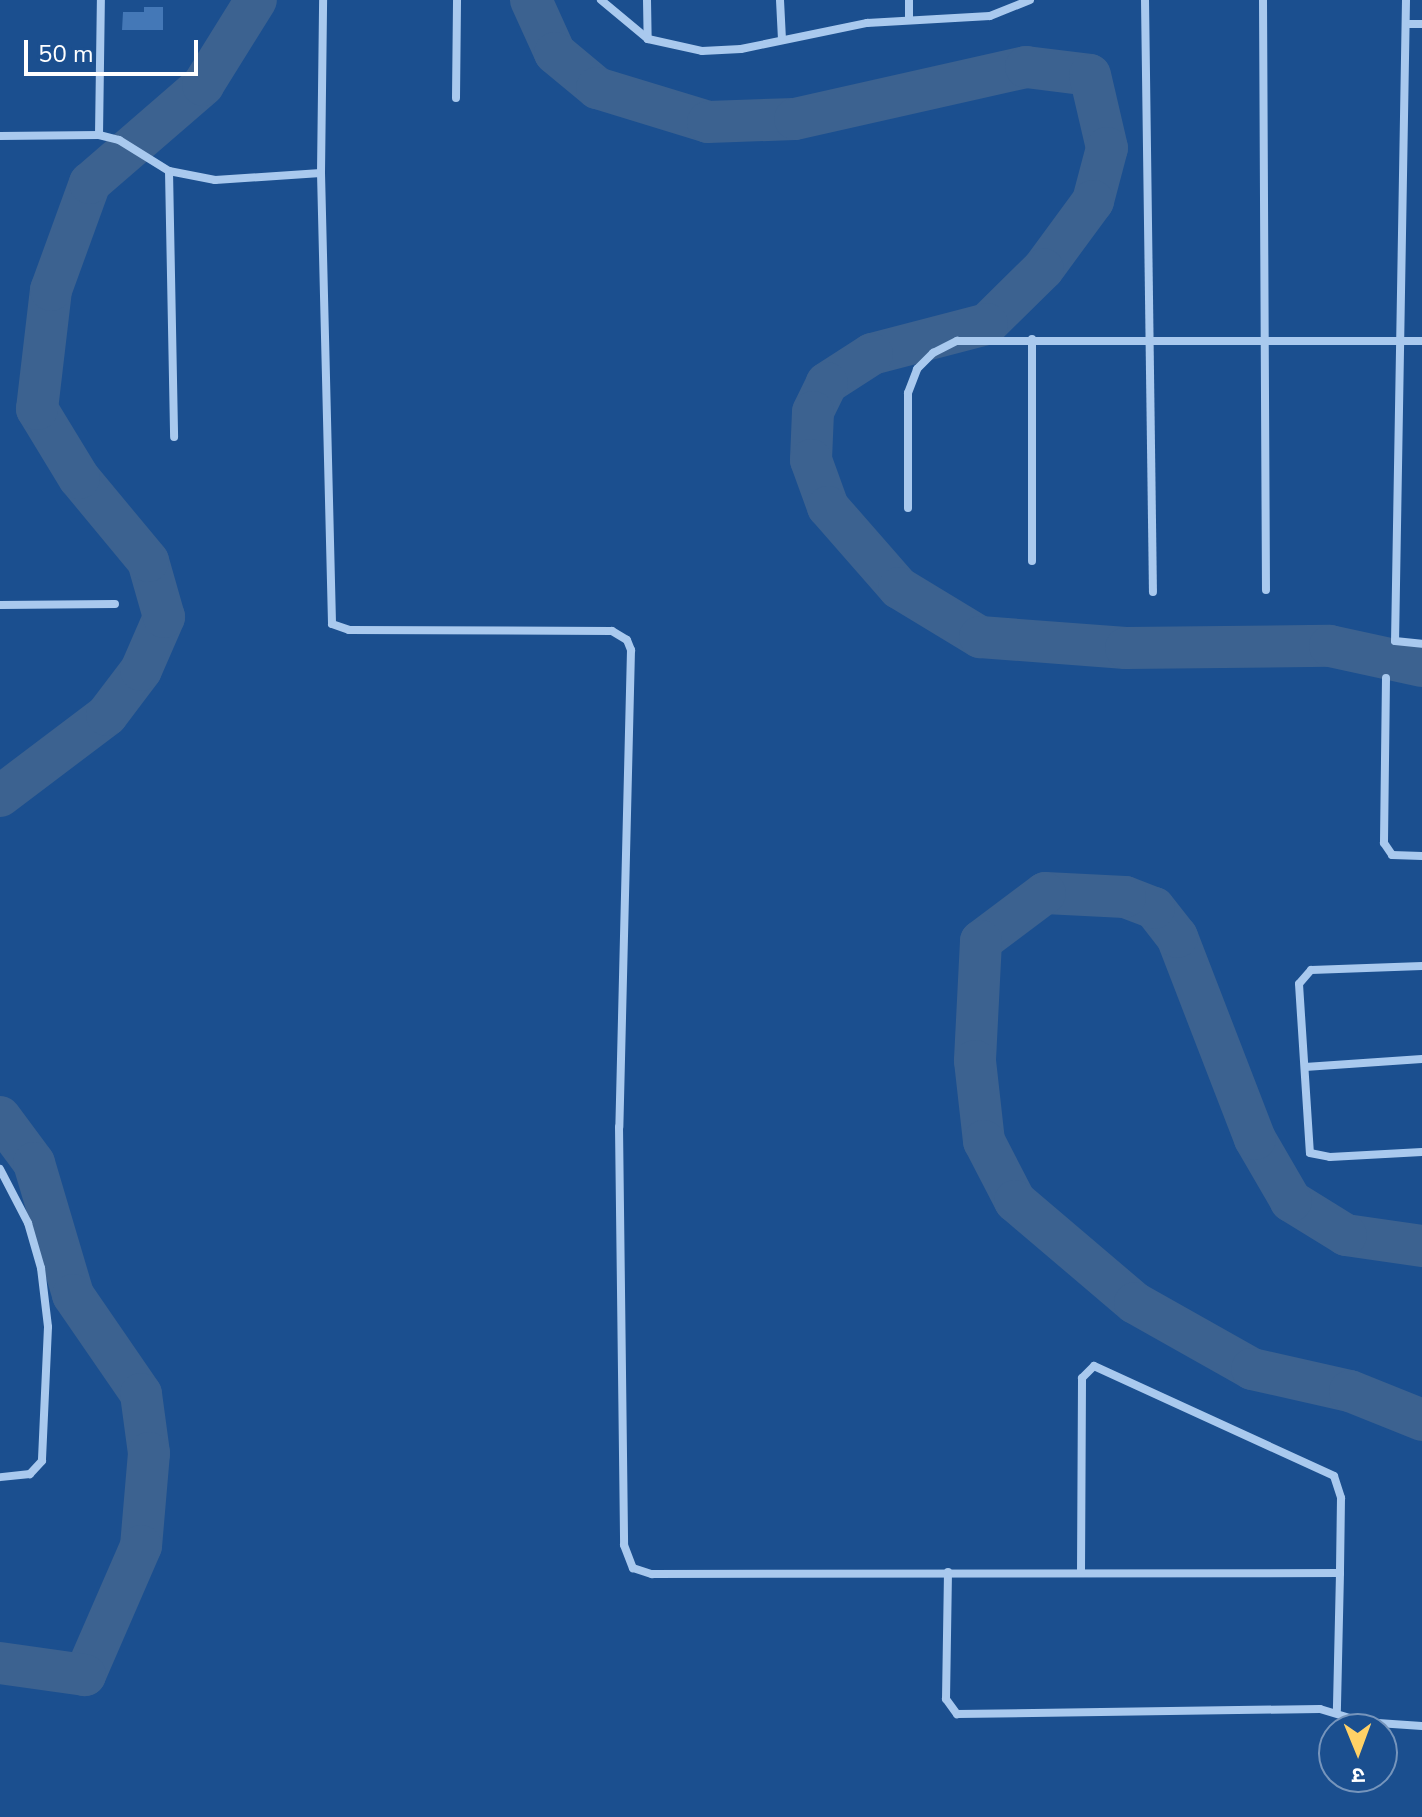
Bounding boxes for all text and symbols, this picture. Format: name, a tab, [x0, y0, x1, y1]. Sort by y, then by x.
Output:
scale bar	[28, 24, 202, 74]
text: 50 m	[38, 38, 94, 70]
north arrow	[1318, 1713, 1398, 1793]
text: उ	[1352, 1760, 1365, 1790]

